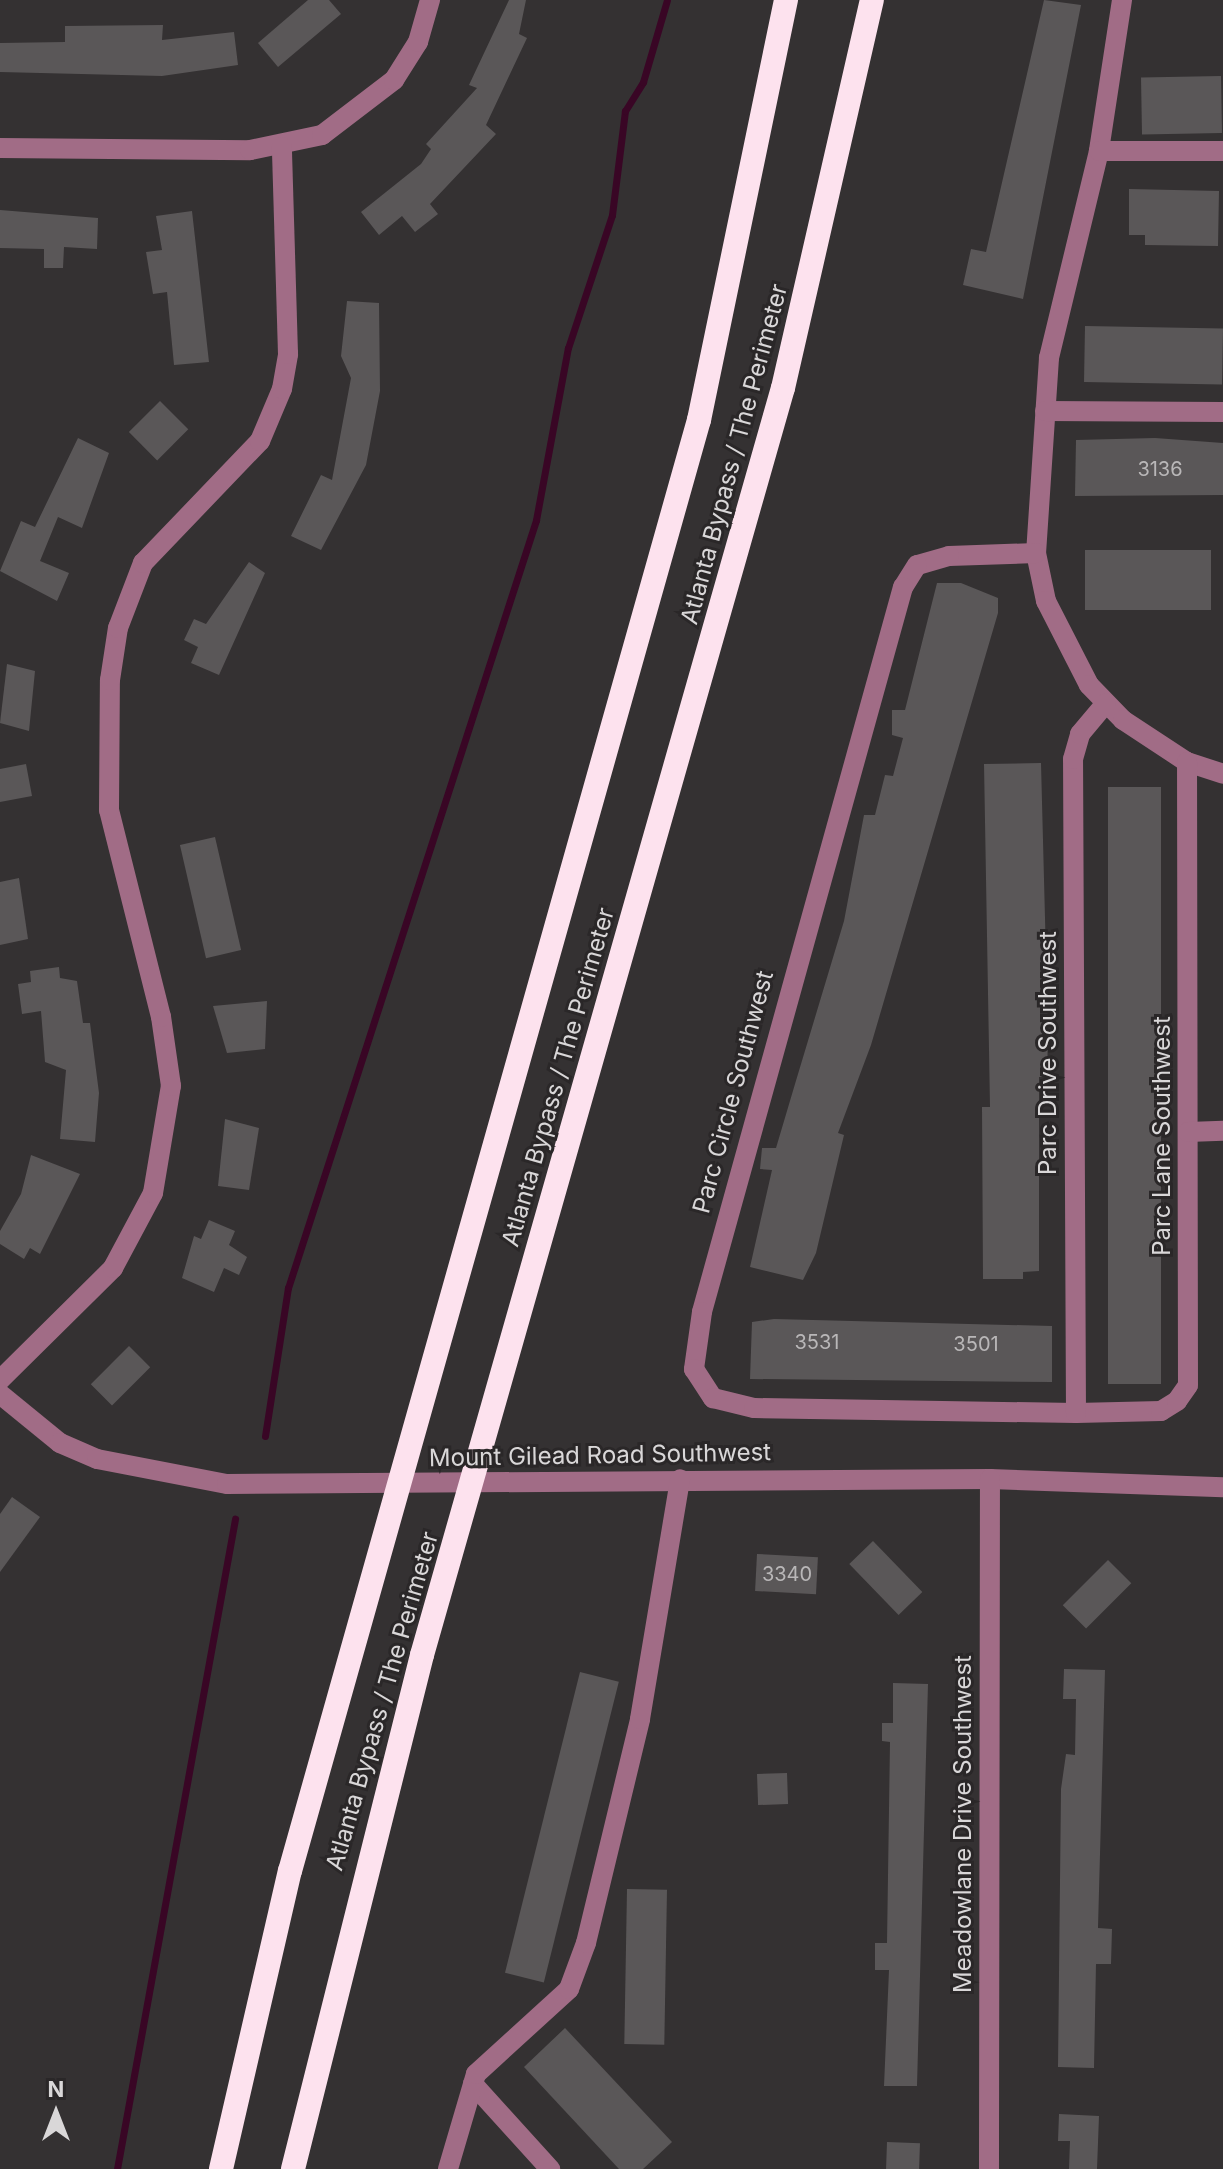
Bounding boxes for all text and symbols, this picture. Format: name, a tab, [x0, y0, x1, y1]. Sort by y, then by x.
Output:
street label: Atlanta Bypass / The Perimeter	[675, 281, 793, 627]
house number: 3136	[1137, 457, 1183, 481]
street label: Atlanta Bypass / The Perimeter	[496, 904, 620, 1250]
street label: Parc Drive Southwest	[1034, 931, 1062, 1175]
street label: Parc Circle Southwest	[687, 968, 779, 1216]
street label: Parc Lane Southwest	[1148, 1016, 1176, 1256]
house number: 3531	[794, 1330, 840, 1354]
house number: 3501	[953, 1332, 999, 1356]
street label: Mount Gilead Road Southwest	[429, 1438, 771, 1472]
street label: Atlanta Bypass / The Perimeter	[320, 1528, 444, 1874]
house number: 3340	[762, 1562, 812, 1586]
street label: Meadowlane Drive Southwest	[949, 1655, 977, 1993]
north arrow	[16, 2073, 96, 2153]
text: N	[48, 2076, 64, 2102]

